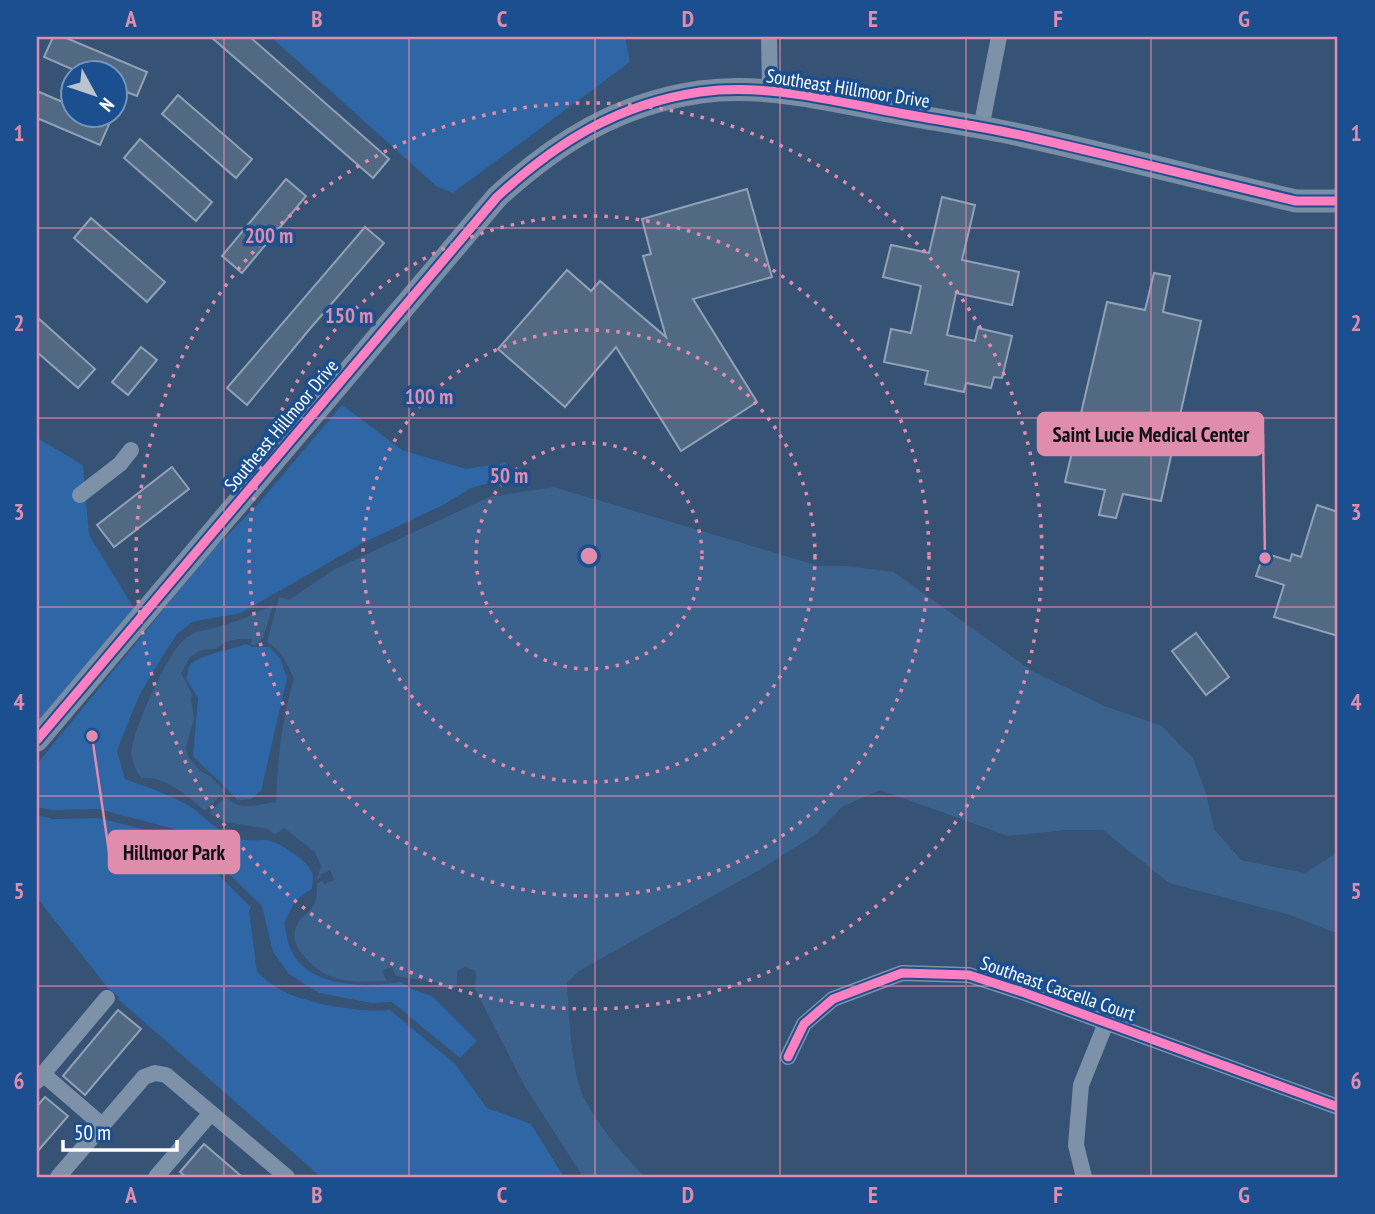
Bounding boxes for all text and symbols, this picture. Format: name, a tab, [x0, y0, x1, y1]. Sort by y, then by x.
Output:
text: A	[124, 4, 137, 33]
text: B	[311, 4, 323, 33]
text: C	[497, 4, 508, 33]
text: D	[682, 4, 694, 33]
text: E	[868, 4, 878, 33]
text: F	[1053, 4, 1063, 33]
text: G	[1238, 4, 1250, 33]
north arrow	[60, 60, 130, 130]
street label: Southeast Hillmoor Drive	[765, 63, 932, 113]
text: N	[95, 93, 120, 117]
text: 1	[14, 118, 25, 147]
text: 1	[1351, 118, 1362, 147]
text: 200 m	[245, 222, 293, 249]
text: 150 m	[325, 302, 373, 329]
text: 2	[14, 308, 25, 337]
text: 2	[1351, 308, 1362, 337]
street label: Southeast Hillmoor Drive	[219, 354, 343, 496]
text: 100 m	[405, 383, 453, 410]
callout: Saint Lucie Medical Center	[1038, 413, 1263, 455]
text: Saint Lucie Medical Center	[1053, 421, 1250, 448]
text: 50 m	[490, 462, 528, 489]
text: 3	[14, 497, 25, 526]
text: 3	[1351, 497, 1362, 526]
centre of rings	[577, 544, 601, 568]
text: 4	[14, 687, 25, 716]
text: 4	[1351, 687, 1362, 716]
callout: Hillmoor Park	[109, 831, 239, 873]
text: Hillmoor Park	[123, 839, 225, 866]
text: 5	[14, 876, 25, 905]
text: 5	[1351, 876, 1362, 905]
street label: Southeast Cascella Court	[977, 950, 1139, 1026]
text: 6	[14, 1066, 25, 1095]
text: 6	[1351, 1066, 1362, 1095]
scale bar	[63, 1109, 177, 1153]
text: 50 m	[74, 1119, 111, 1146]
text: A	[124, 1180, 137, 1209]
text: B	[311, 1180, 323, 1209]
text: C	[497, 1180, 508, 1209]
text: D	[682, 1180, 694, 1209]
text: E	[868, 1180, 878, 1209]
text: F	[1053, 1180, 1063, 1209]
text: G	[1238, 1180, 1250, 1209]

